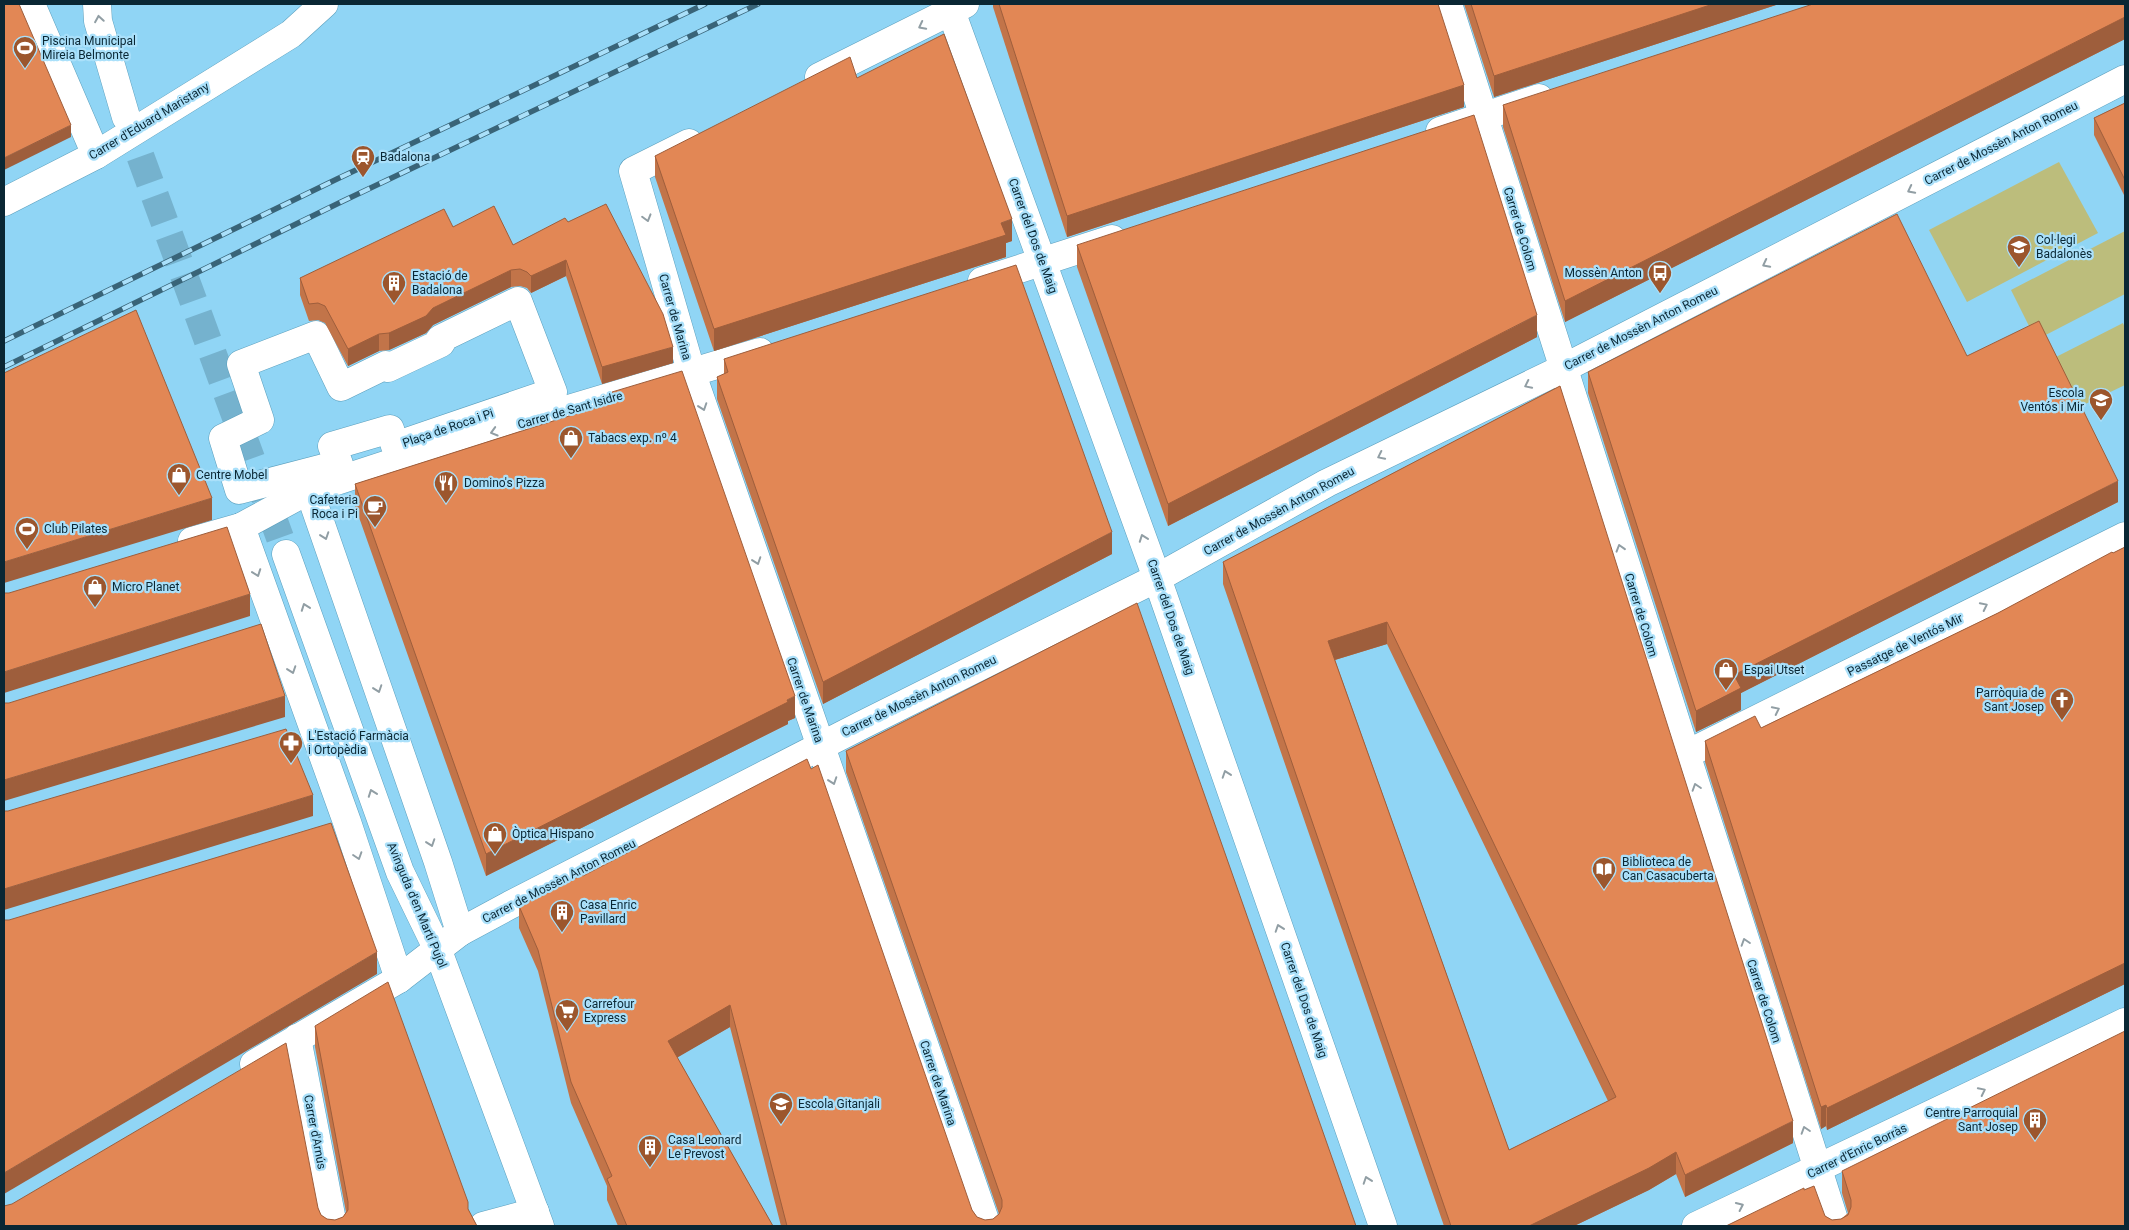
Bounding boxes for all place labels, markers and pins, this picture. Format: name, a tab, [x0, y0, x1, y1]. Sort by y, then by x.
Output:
place label: Piscina Municipal Mireia Belmonte	[42, 34, 136, 62]
sports icon: Piscina Municipal Mireia Belmonte	[12, 35, 38, 69]
station icon: Badalona	[350, 144, 376, 178]
place label: Badalona	[380, 150, 430, 164]
place label: Col·legi Badalonès	[2036, 233, 2092, 261]
school or university icon: Col·legi Badalonès	[2006, 234, 2032, 268]
bus stop icon: Mossèn Anton	[1647, 260, 1673, 294]
place label: Mossèn Anton	[1565, 266, 1642, 280]
place label: Estació de Badalona	[412, 269, 468, 297]
building icon: Estació de Badalona	[381, 270, 407, 304]
place label: Escola Ventós i Mir	[2020, 386, 2084, 414]
school or university icon: Escola Ventós i Mir	[2088, 387, 2114, 421]
shop icon: Tabacs exp. nº 4	[558, 425, 584, 459]
place label: Tabacs exp. nº 4	[588, 431, 677, 445]
shop icon: Centre Mobel	[166, 462, 192, 496]
place label: Centre Mobel	[196, 468, 267, 482]
restaurant icon: Domino's Pizza	[433, 470, 459, 504]
place label: Domino's Pizza	[464, 476, 545, 490]
place label: Cafeteria Roca i Pi	[309, 493, 358, 521]
cafe icon: Cafeteria Roca i Pi	[362, 494, 388, 528]
sports icon: Club Pilates	[14, 516, 40, 550]
place label: Club Pilates	[44, 522, 107, 536]
shop icon: Micro Planet	[82, 574, 108, 608]
place label: Micro Planet	[112, 580, 179, 594]
shop icon: Espai Utset	[1713, 657, 1739, 691]
place label: Espai Utset	[1744, 663, 1804, 677]
place label: Parròquia de Sant Josep	[1976, 686, 2044, 714]
church icon: Parròquia de Sant Josep	[2049, 687, 2075, 721]
place label: L'Estació Farmàcia i Ortopèdia	[308, 729, 409, 757]
pharmacy icon: L'Estació Farmàcia i Ortopèdia	[278, 730, 304, 764]
shop icon: Òptica Hispano	[482, 821, 508, 855]
place label: Òptica Hispano	[512, 826, 594, 841]
place label: Biblioteca de Can Casacuberta	[1622, 855, 1714, 883]
library icon: Biblioteca de Can Casacuberta	[1591, 856, 1617, 890]
place label: Casa Enric Pavillard	[580, 898, 637, 926]
building icon: Casa Enric Pavillard	[549, 899, 575, 933]
place label: Carrefour Express	[584, 997, 634, 1025]
supermarket icon: Carrefour Express	[554, 998, 580, 1032]
school or university icon: Escola Gitanjali	[768, 1091, 794, 1125]
place label: Escola Gitanjali	[798, 1097, 880, 1111]
place label: Centre Parroquial Sant Josep	[1925, 1106, 2018, 1134]
building icon: Centre Parroquial Sant Josep	[2022, 1107, 2048, 1141]
place label: Casa Leonard Le Prevost	[668, 1133, 742, 1161]
building icon: Casa Leonard Le Prevost	[637, 1134, 663, 1168]

